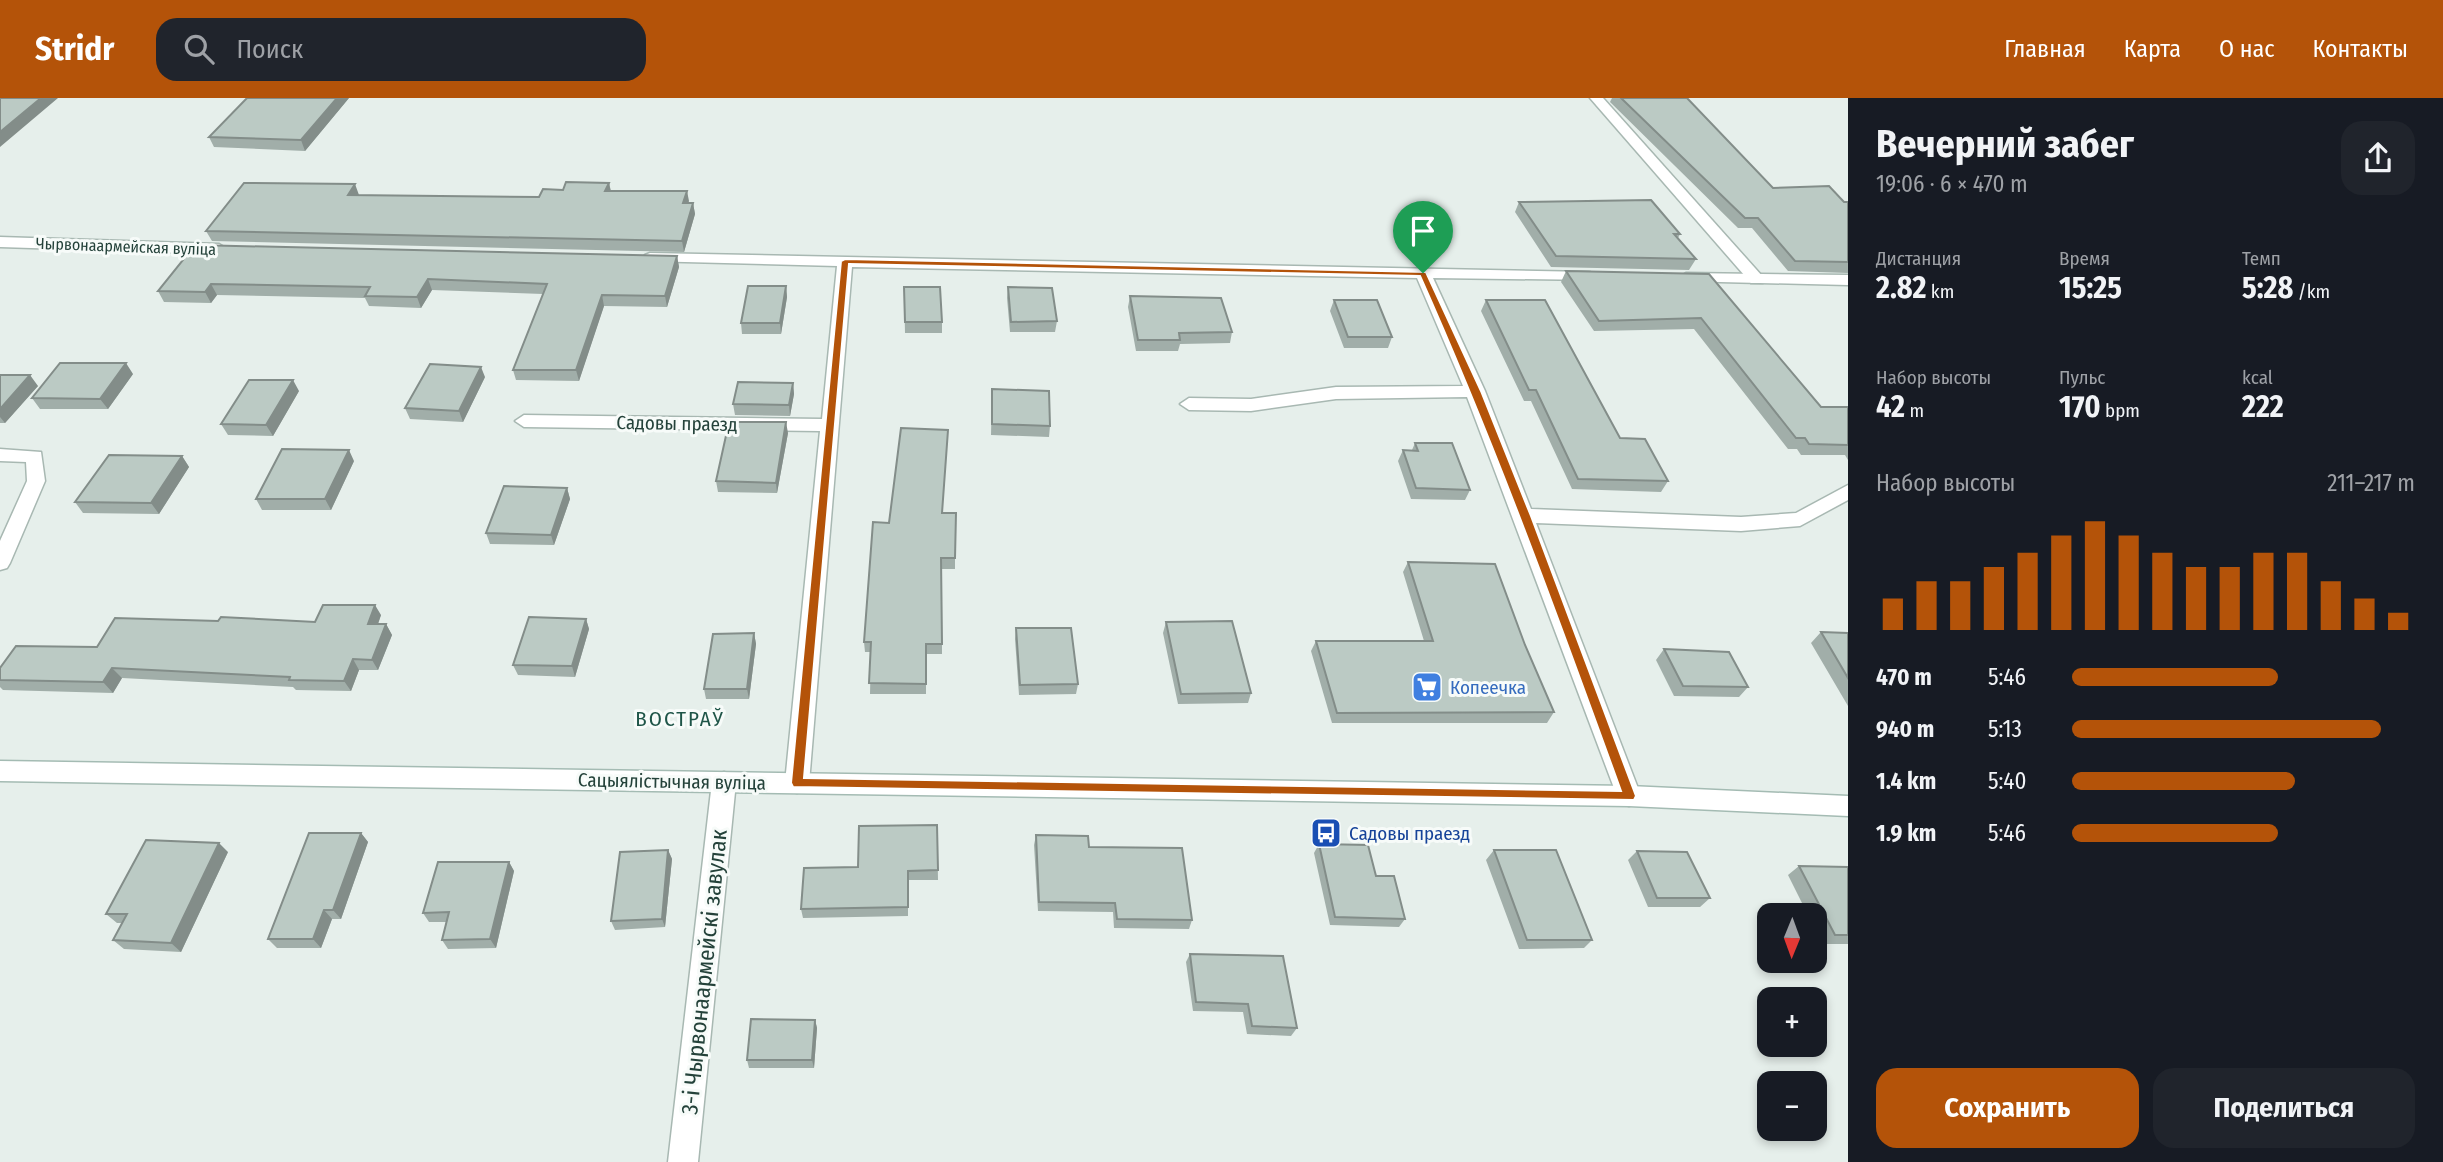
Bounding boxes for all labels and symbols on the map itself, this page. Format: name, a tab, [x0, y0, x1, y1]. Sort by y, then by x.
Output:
pin	[1393, 201, 1453, 273]
street label: Чырвонаармейская вуліца	[36, 234, 217, 259]
street label: Садовы праезд	[616, 411, 738, 436]
supermarket icon: Копеечка	[1410, 670, 1444, 704]
place label: Копеечка	[1450, 676, 1526, 699]
district label: ВОСТРАЎ	[635, 706, 725, 732]
street label: Сацыялістычная вуліца	[578, 768, 766, 795]
bus stop icon: Садовы праезд	[1309, 816, 1343, 850]
place label: Садовы праезд	[1349, 822, 1470, 845]
street label: 3-і Чырвонаармейскі завулак	[675, 828, 733, 1116]
north arrow	[1757, 903, 1827, 973]

